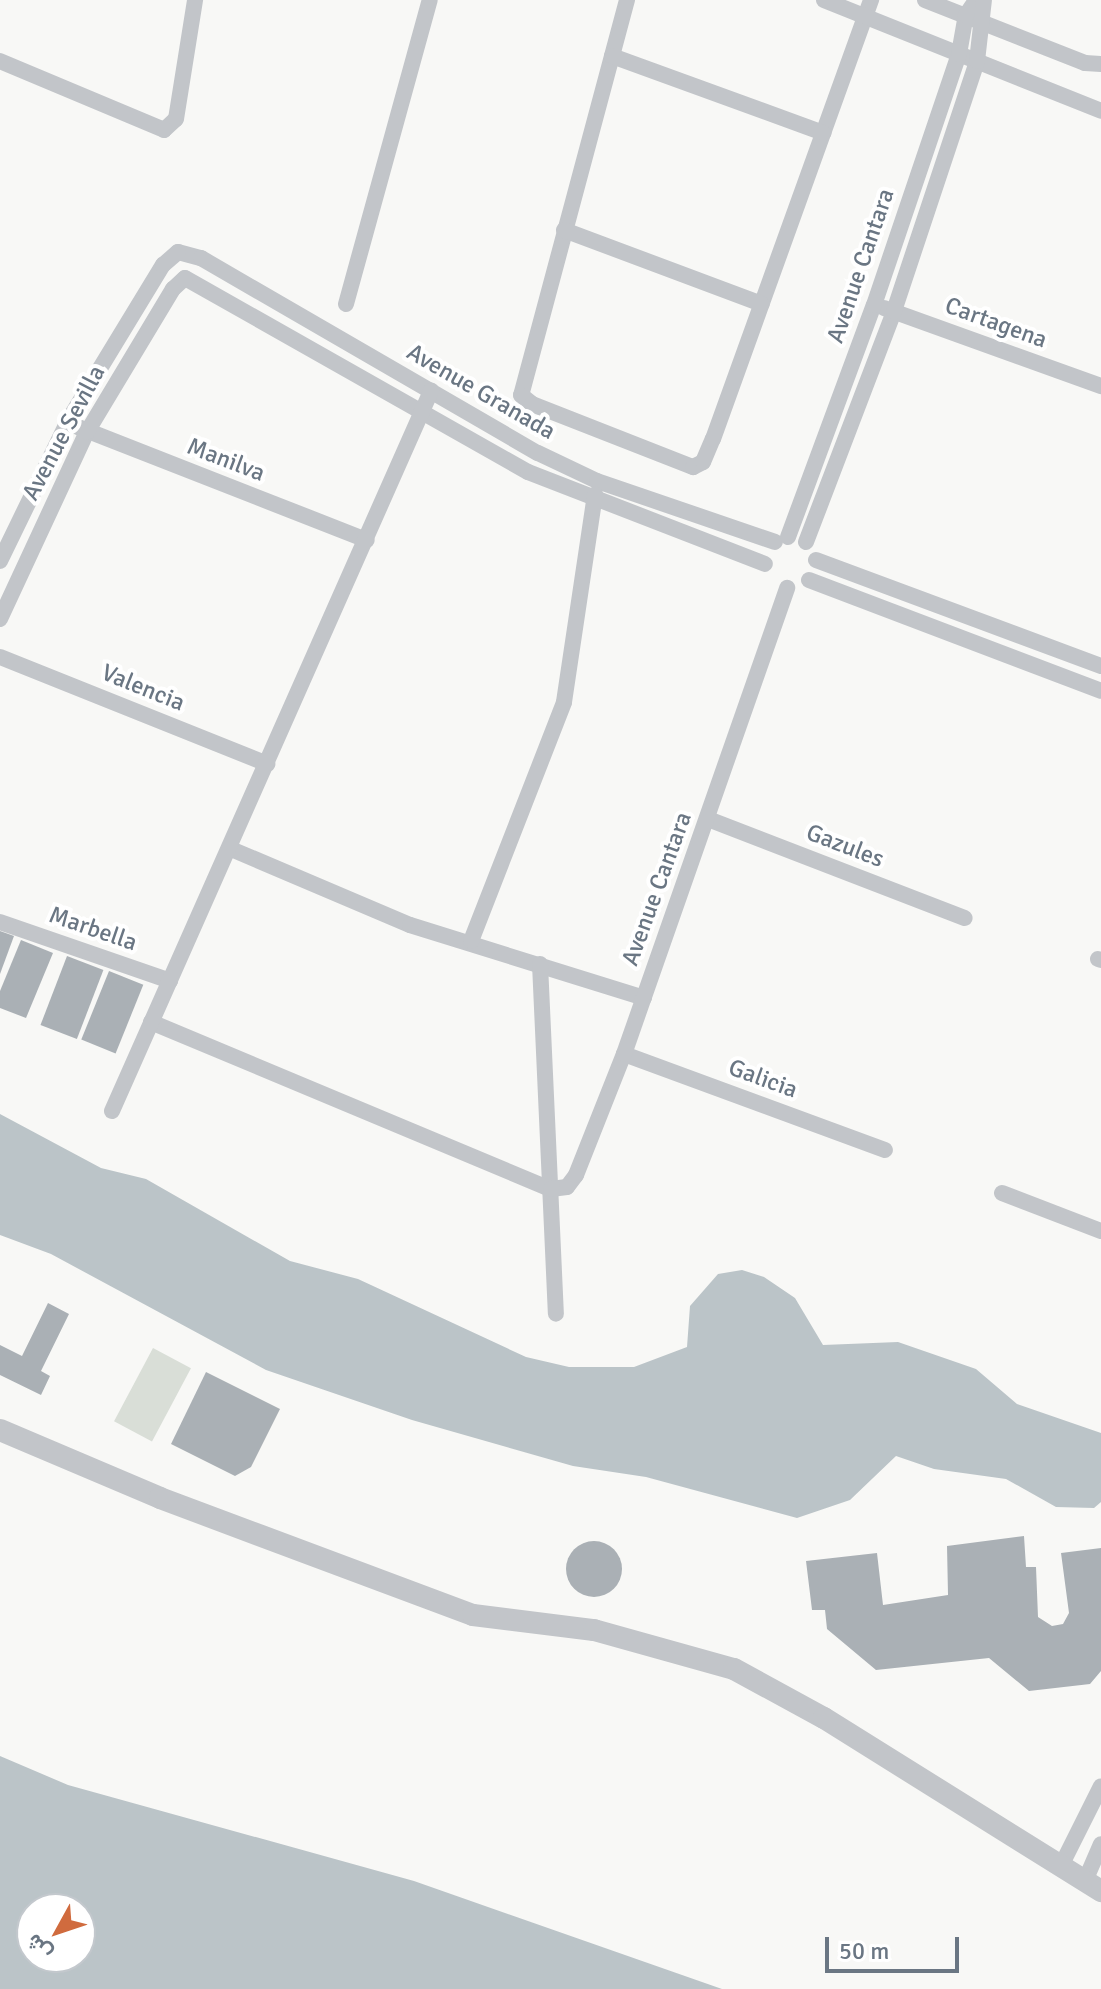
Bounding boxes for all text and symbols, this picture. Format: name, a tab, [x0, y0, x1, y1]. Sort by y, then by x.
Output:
street label: Avenue Cantara	[821, 185, 901, 347]
street label: Cartagena	[941, 291, 1051, 355]
street label: Avenue Granada	[402, 338, 560, 446]
street label: Avenue Sevilla	[16, 361, 112, 505]
street label: Manilva	[183, 432, 269, 488]
street label: Valencia	[97, 658, 189, 718]
street label: Avenue Cantara	[616, 808, 698, 970]
street label: Gazules	[802, 818, 888, 874]
street label: Marbella	[45, 901, 141, 957]
street label: Galicia	[725, 1053, 801, 1105]
north arrow	[16, 1893, 96, 1973]
scale bar	[829, 1921, 963, 1971]
text: ش	[20, 1929, 58, 1966]
text: 50 m	[839, 1936, 889, 1966]

